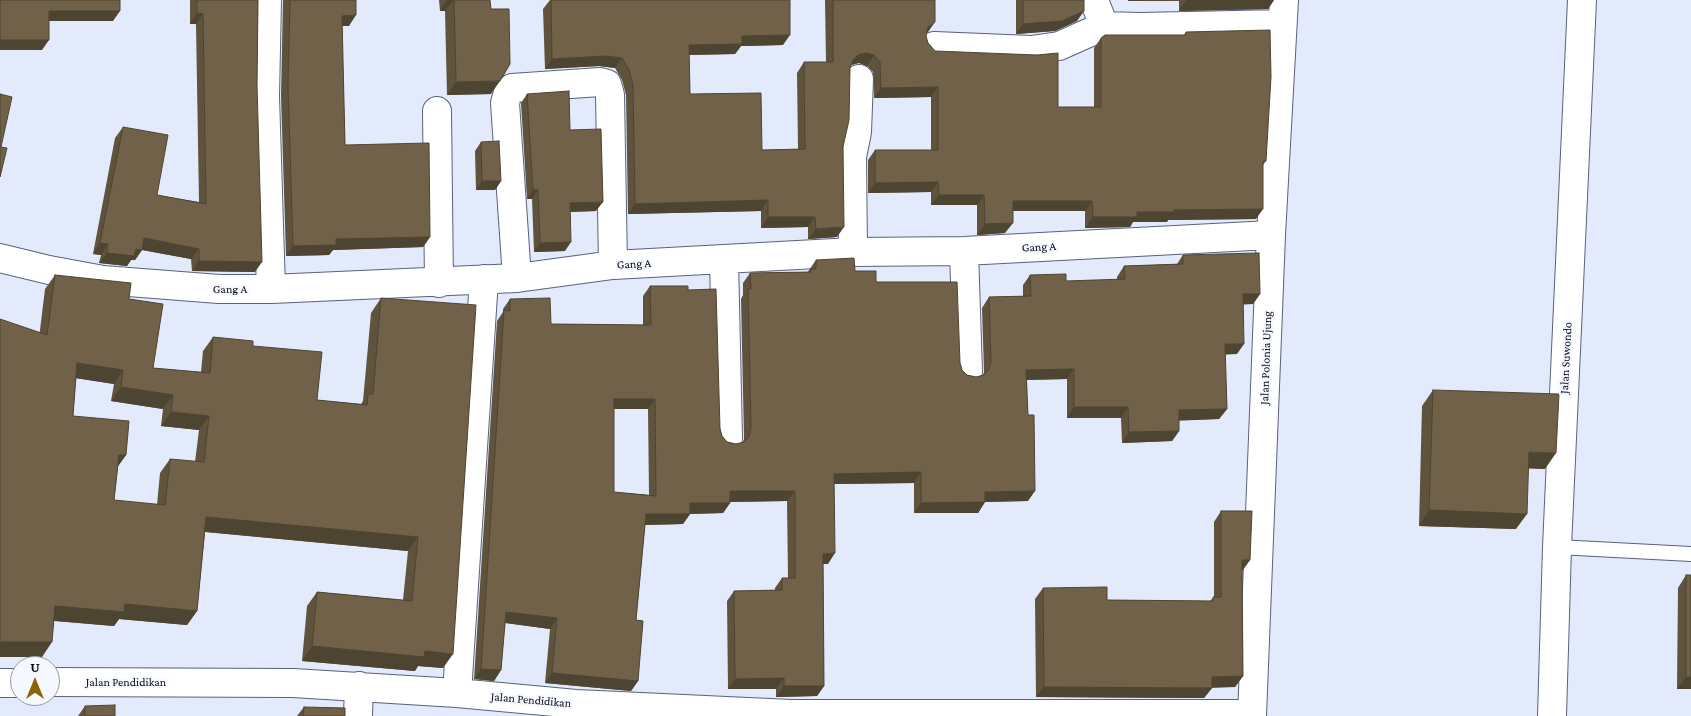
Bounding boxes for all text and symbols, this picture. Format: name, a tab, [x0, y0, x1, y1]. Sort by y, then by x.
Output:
street label: Gang A	[1021, 239, 1057, 255]
street label: Gang A	[616, 256, 652, 272]
street label: Gang A	[213, 282, 247, 296]
street label: Jalan Polonia Ujung	[1257, 311, 1275, 405]
street label: Jalan Suwondo	[1557, 322, 1575, 394]
north arrow	[10, 656, 60, 706]
text: U	[30, 659, 40, 675]
street label: Jalan Pendidikan	[86, 675, 166, 689]
street label: Jalan Pendidikan	[490, 689, 572, 711]

